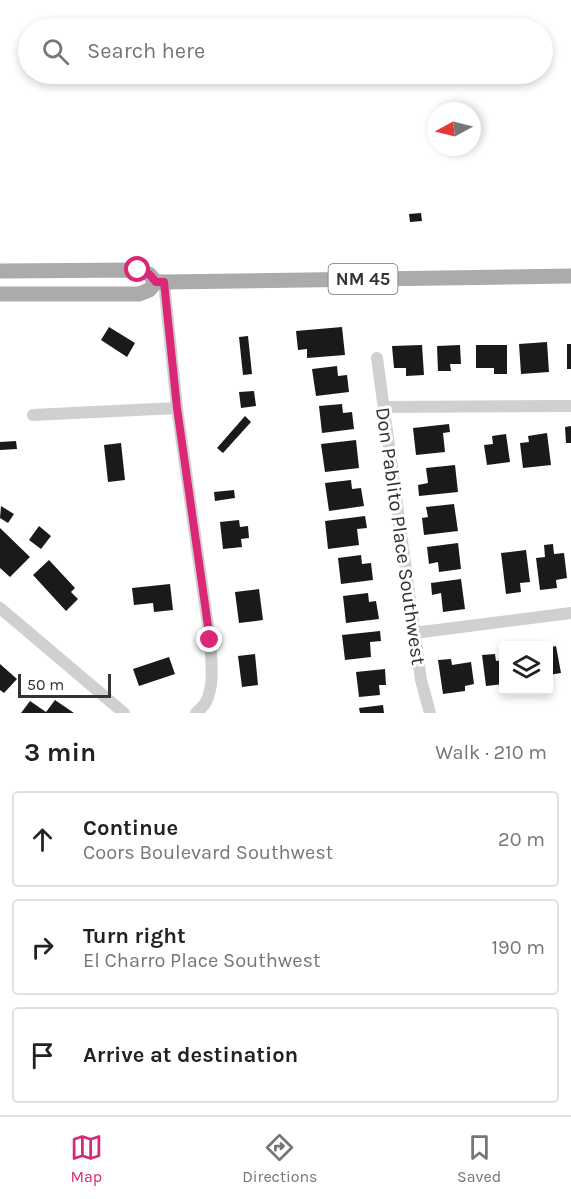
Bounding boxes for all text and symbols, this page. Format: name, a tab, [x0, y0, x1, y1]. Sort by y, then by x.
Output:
search box	[18, 18, 553, 84]
icon: search	[39, 35, 72, 68]
text: Search here	[87, 38, 205, 64]
north arrow	[427, 102, 481, 156]
route start	[124, 256, 150, 282]
road number: NM 45	[328, 264, 398, 294]
street label: Don Pablito Place Southwest	[371, 406, 430, 667]
route end	[196, 626, 222, 652]
map controls	[499, 641, 553, 695]
button: layers	[499, 641, 553, 695]
scale bar	[18, 671, 111, 698]
text: 50 m	[27, 675, 64, 694]
text: 3 min	[24, 737, 96, 768]
text: Walk · 210 m	[435, 741, 547, 764]
text: Continue	[83, 815, 178, 841]
icon: ahead	[26, 823, 59, 856]
text: 20 m	[498, 828, 545, 851]
text: Coors Boulevard Southwest	[83, 841, 333, 864]
text: Turn right	[83, 923, 186, 949]
icon: right	[26, 931, 59, 964]
text: 190 m	[491, 936, 545, 959]
text: El Charro Place Southwest	[83, 949, 321, 972]
icon: arrive	[26, 1039, 59, 1072]
text: Arrive at destination	[83, 1042, 298, 1068]
tab: Map	[70, 1131, 103, 1186]
tab: Directions	[242, 1131, 317, 1186]
tab: Saved	[457, 1131, 501, 1186]

